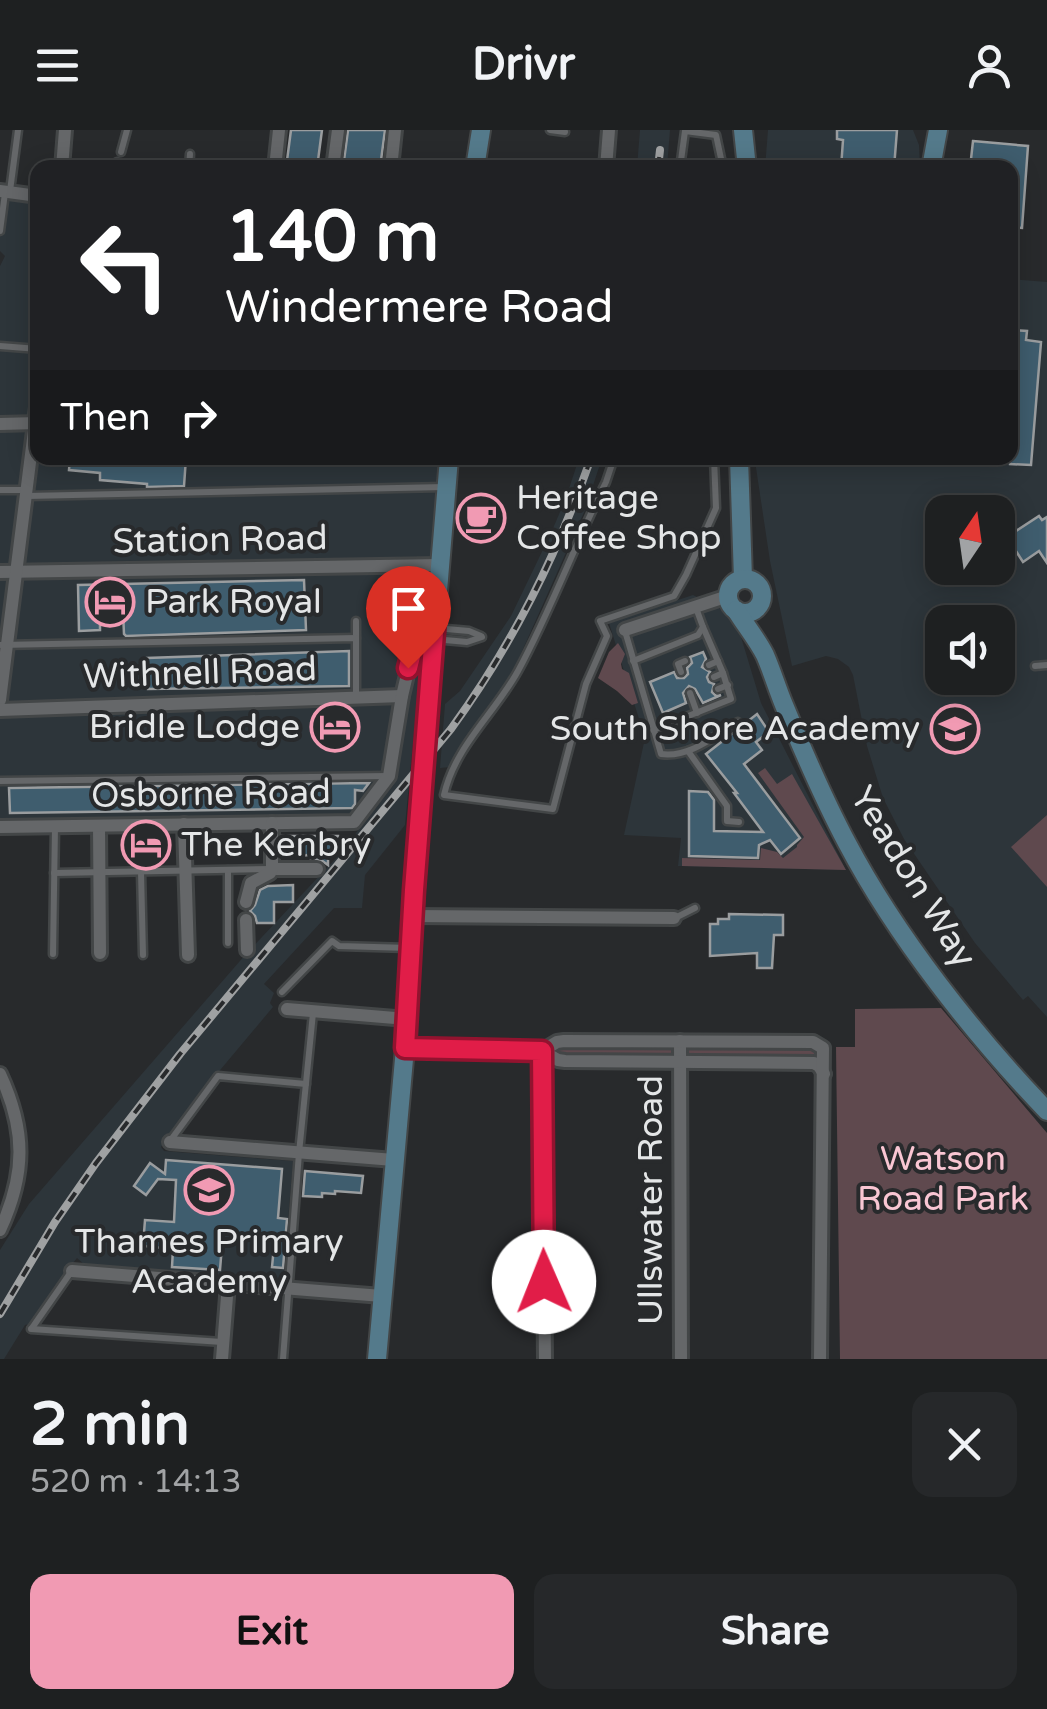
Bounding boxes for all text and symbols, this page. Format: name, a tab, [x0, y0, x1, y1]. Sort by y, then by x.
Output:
icon: menu	[30, 38, 85, 93]
text: Drivr	[472, 38, 575, 92]
icon: person	[962, 38, 1017, 93]
text: 140 m	[225, 196, 439, 280]
icon: left	[60, 200, 190, 330]
text: Windermere Road	[225, 281, 613, 335]
icon: right	[171, 390, 226, 445]
text: Then	[60, 395, 151, 441]
place label: Heritage Coffee Shop	[516, 477, 722, 559]
cafe icon: Heritage Coffee Shop	[455, 492, 507, 544]
north arrow	[925, 495, 1015, 585]
map controls	[925, 495, 1015, 695]
street label: Station Road	[112, 517, 328, 563]
pin	[366, 566, 451, 669]
hotel icon: Park Royal	[84, 576, 136, 628]
place label: Park Royal	[145, 581, 322, 623]
icon: arrive	[381, 581, 436, 636]
button: sound	[925, 605, 1015, 695]
street label: Withnell Road	[82, 648, 318, 698]
hotel icon: Bridle Lodge	[309, 701, 361, 753]
school or university icon: South Shore Academy	[929, 703, 981, 755]
place label: Bridle Lodge	[89, 706, 300, 748]
place label: South Shore Academy	[550, 708, 920, 750]
street label: Osborne Road	[91, 771, 331, 817]
street label: Yeadon Way	[841, 779, 985, 975]
hotel icon: The Kenbry	[120, 819, 172, 871]
place label: The Kenbry	[181, 824, 371, 866]
street label: Ullswater Road	[630, 1075, 672, 1325]
park label: Watson Road Park	[857, 1138, 1029, 1220]
school or university icon: Thames Primary Academy	[183, 1164, 235, 1216]
place label: Thames Primary Academy	[74, 1221, 344, 1303]
position arrow	[492, 1230, 596, 1334]
text: 2 min	[30, 1389, 190, 1461]
button: close	[912, 1392, 1017, 1497]
text: 520 m · 14:13	[30, 1463, 242, 1501]
button: Exit	[30, 1574, 514, 1689]
button: Share	[534, 1574, 1017, 1689]

